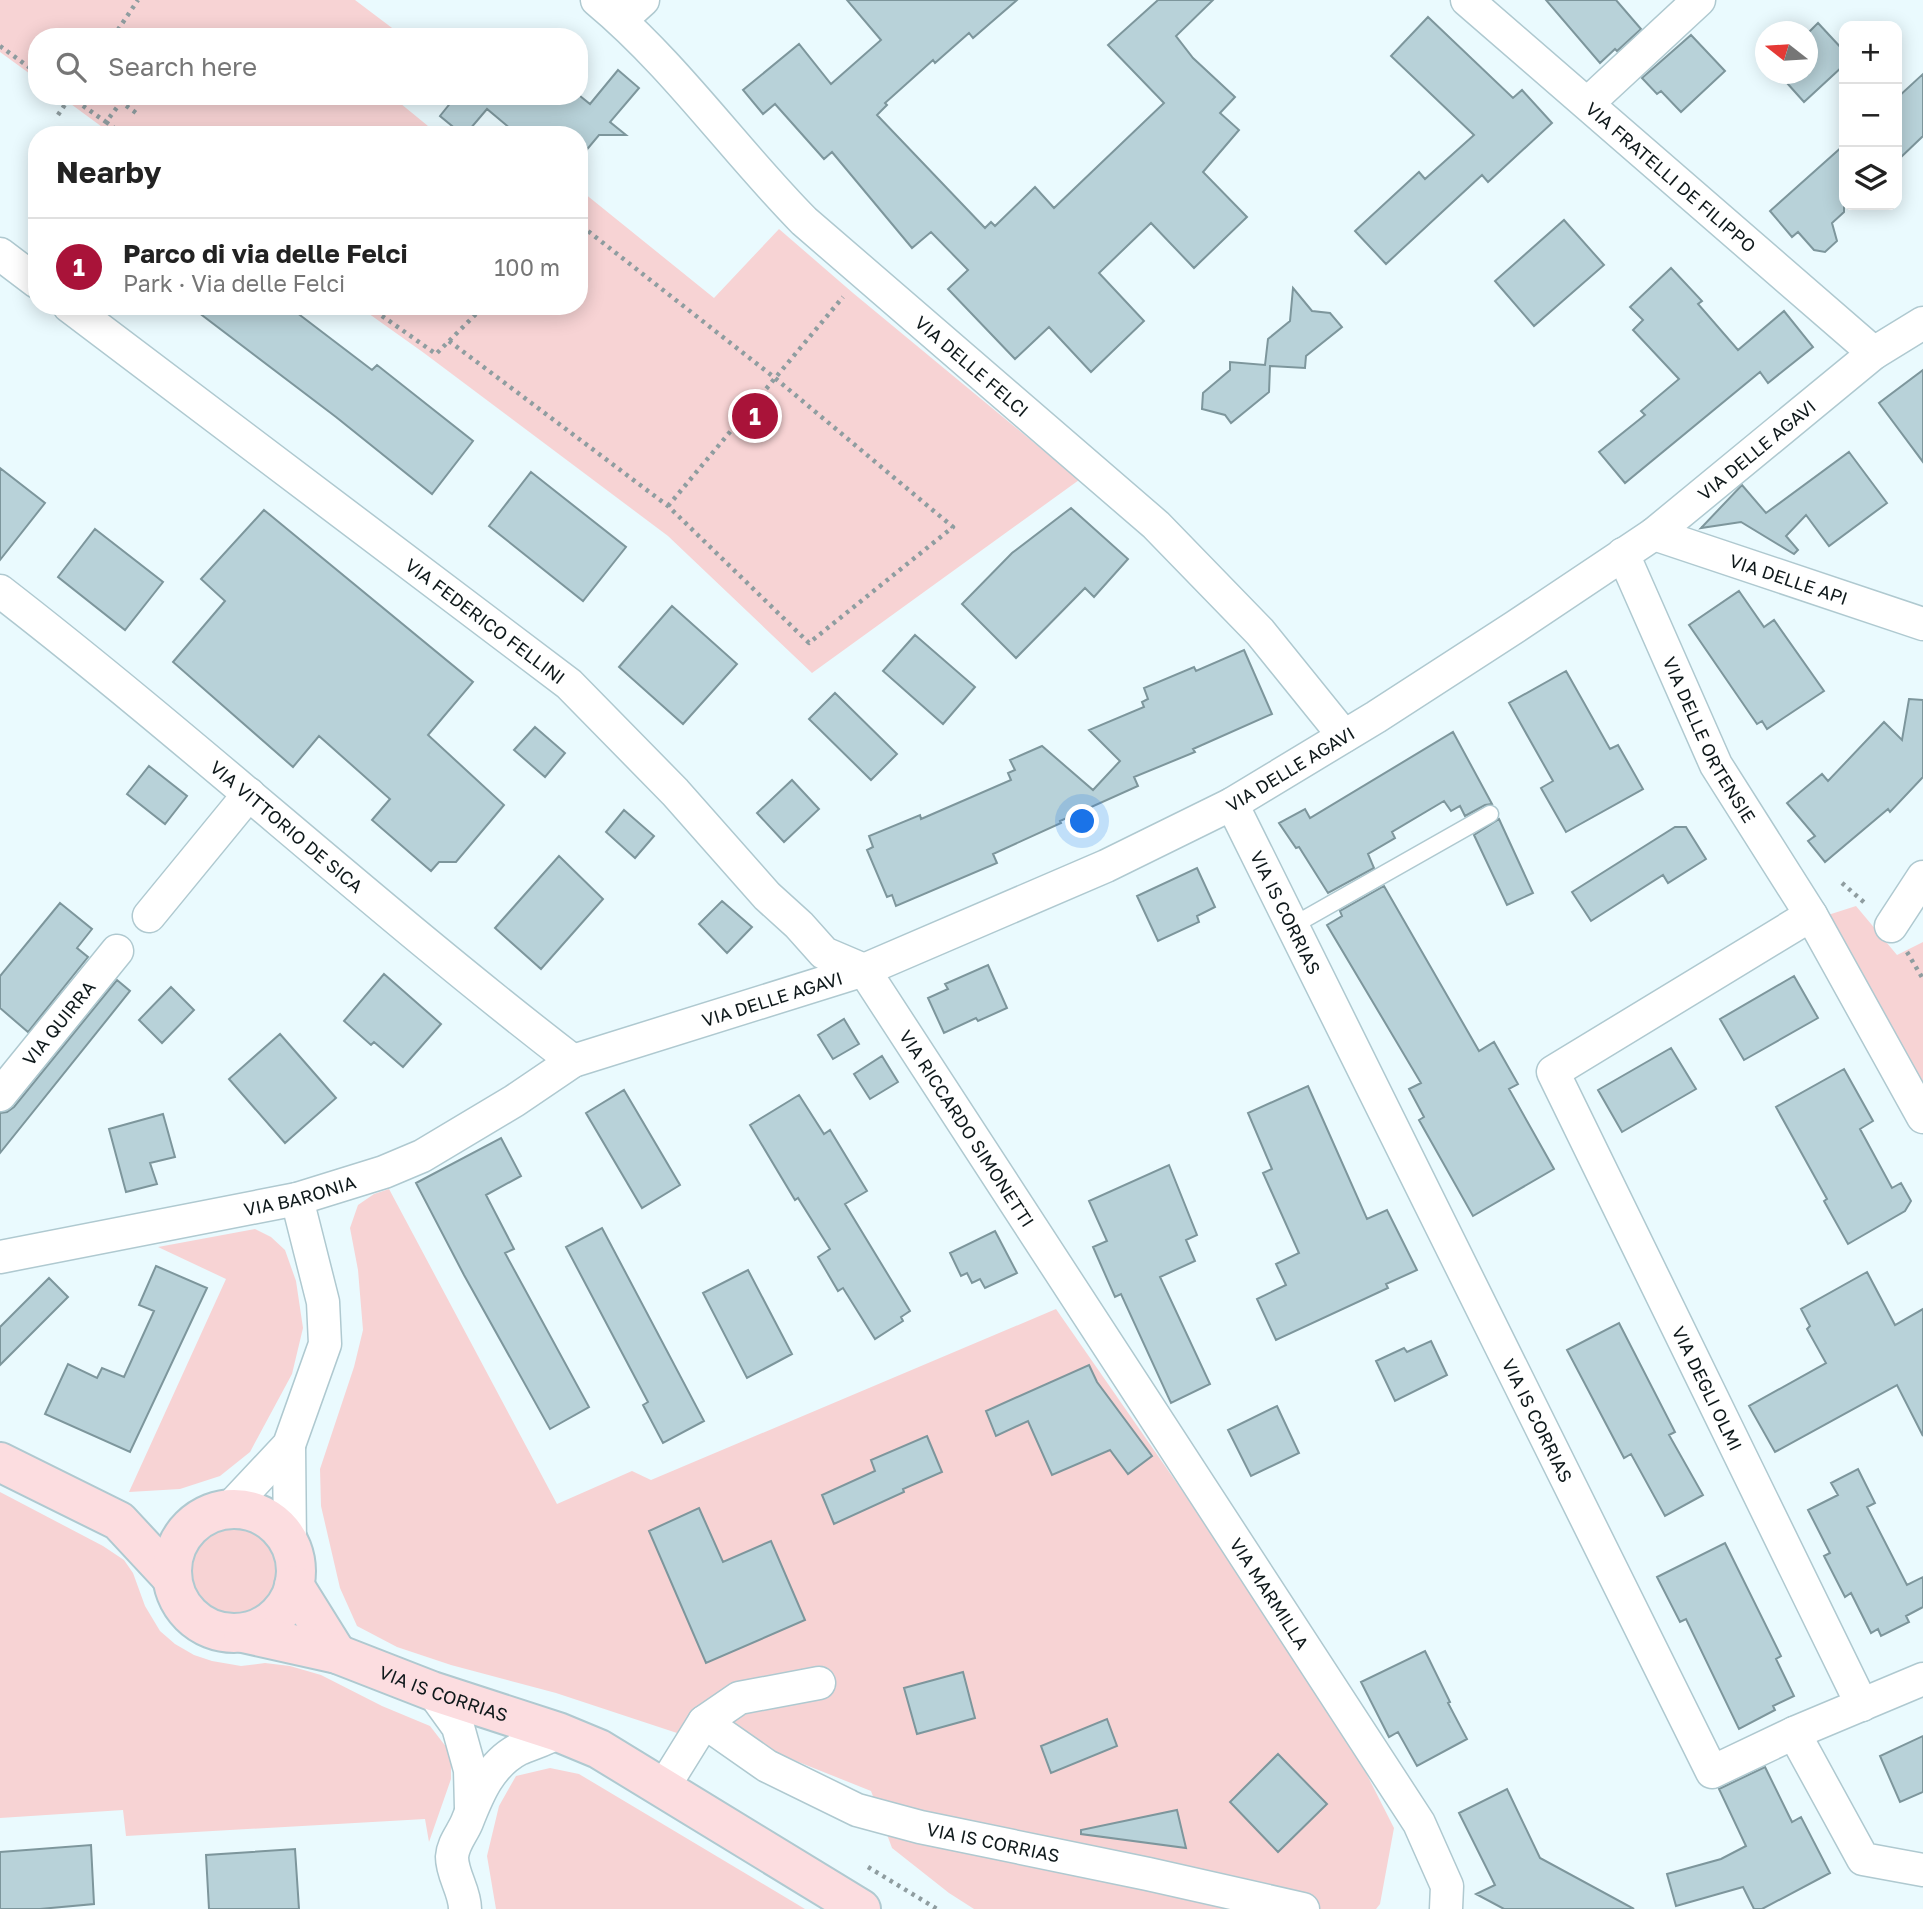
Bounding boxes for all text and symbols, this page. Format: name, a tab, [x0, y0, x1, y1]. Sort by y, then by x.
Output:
north arrow	[1755, 21, 1818, 84]
map controls	[1839, 21, 1902, 210]
button: +	[1839, 21, 1902, 84]
search box	[28, 28, 588, 105]
icon: search	[52, 48, 90, 86]
text: Search here	[108, 51, 257, 82]
button: −	[1839, 84, 1902, 147]
street label: VIA FRATELLI DE FILIPPO	[1581, 97, 1761, 257]
button: layers	[1839, 147, 1902, 210]
text: Nearby	[56, 154, 161, 190]
text: Parco di via delle Felci	[123, 238, 408, 269]
text: 1	[73, 253, 85, 281]
text: 100 m	[494, 253, 560, 281]
text: Park · Via delle Felci	[123, 269, 345, 297]
street label: VIA DELLE FELCI	[911, 311, 1033, 421]
pin: 1	[732, 390, 778, 442]
street label: VIA DELLE AGAVI	[1693, 395, 1820, 505]
street label: VIA DELLE API	[1727, 549, 1851, 609]
street label: VIA FEDERICO FELLINI	[401, 553, 570, 688]
street label: VIA DELLE ORTENSIE	[1659, 653, 1761, 827]
street label: VIA DELLE AGAVI	[1222, 722, 1358, 816]
street label: VIA VITTORIO DE SICA	[206, 756, 368, 897]
your location	[1065, 804, 1099, 838]
street label: VIA IS CORRIAS	[1246, 847, 1326, 978]
street label: VIA DELLE AGAVI	[699, 966, 845, 1031]
street label: VIA QUIRRA	[18, 976, 100, 1070]
street label: VIA RICCARDO SIMONETTI	[895, 1026, 1039, 1231]
street label: VIA BARONIA	[242, 1170, 358, 1220]
street label: VIA DEGLI OLMI	[1668, 1323, 1747, 1454]
street label: VIA IS CORRIAS	[1498, 1355, 1578, 1486]
street label: VIA MARMILLA	[1225, 1534, 1314, 1653]
street label: VIA IS CORRIAS	[376, 1660, 511, 1726]
street label: VIA IS CORRIAS	[925, 1818, 1062, 1867]

